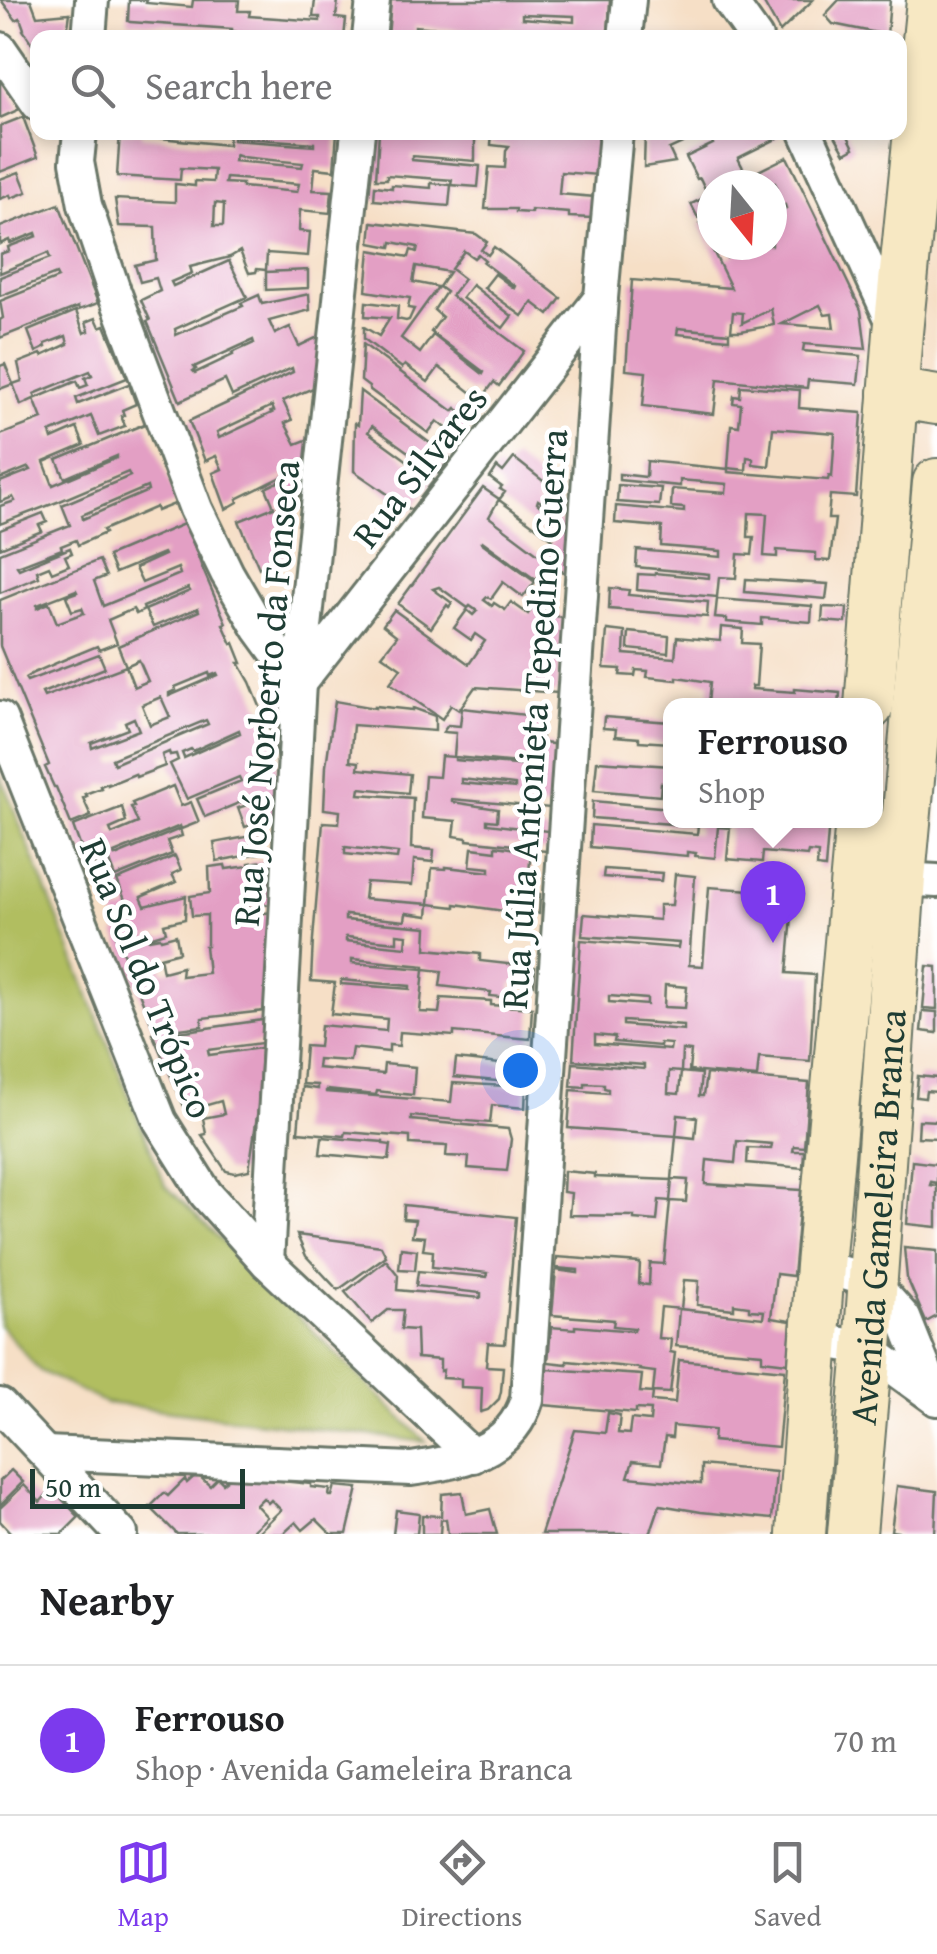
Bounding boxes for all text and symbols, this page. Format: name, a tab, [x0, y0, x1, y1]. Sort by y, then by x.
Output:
search box	[30, 30, 907, 140]
text: Search here	[145, 57, 333, 113]
icon: search	[65, 58, 120, 113]
north arrow	[697, 170, 787, 260]
street label: Rua Silvares	[338, 373, 500, 559]
street label: Rua Júlia Antonieta Tepedino Guerra	[485, 427, 581, 1011]
street label: Rua José Norberto da Fonseca	[217, 458, 313, 928]
popup	[663, 698, 883, 828]
text: Ferrouso	[698, 712, 848, 768]
text: Shop	[698, 768, 765, 815]
street label: Rua Sol do Trópico	[66, 830, 230, 1126]
pin: 1	[740, 860, 806, 943]
street label: Avenida Gameleira Branca	[834, 1007, 920, 1427]
your location	[495, 1045, 546, 1096]
scale bar	[30, 1464, 245, 1508]
text: 50 m	[45, 1466, 101, 1507]
text: Nearby	[40, 1569, 174, 1630]
text: Ferrouso	[135, 1689, 285, 1745]
text: 1	[64, 1717, 81, 1764]
text: 70 m	[833, 1717, 897, 1764]
text: Shop · Avenida Gameleira Branca	[135, 1745, 572, 1792]
tab: Map	[116, 1835, 171, 1936]
tab: Directions	[402, 1835, 522, 1936]
tab: Saved	[754, 1835, 821, 1936]

